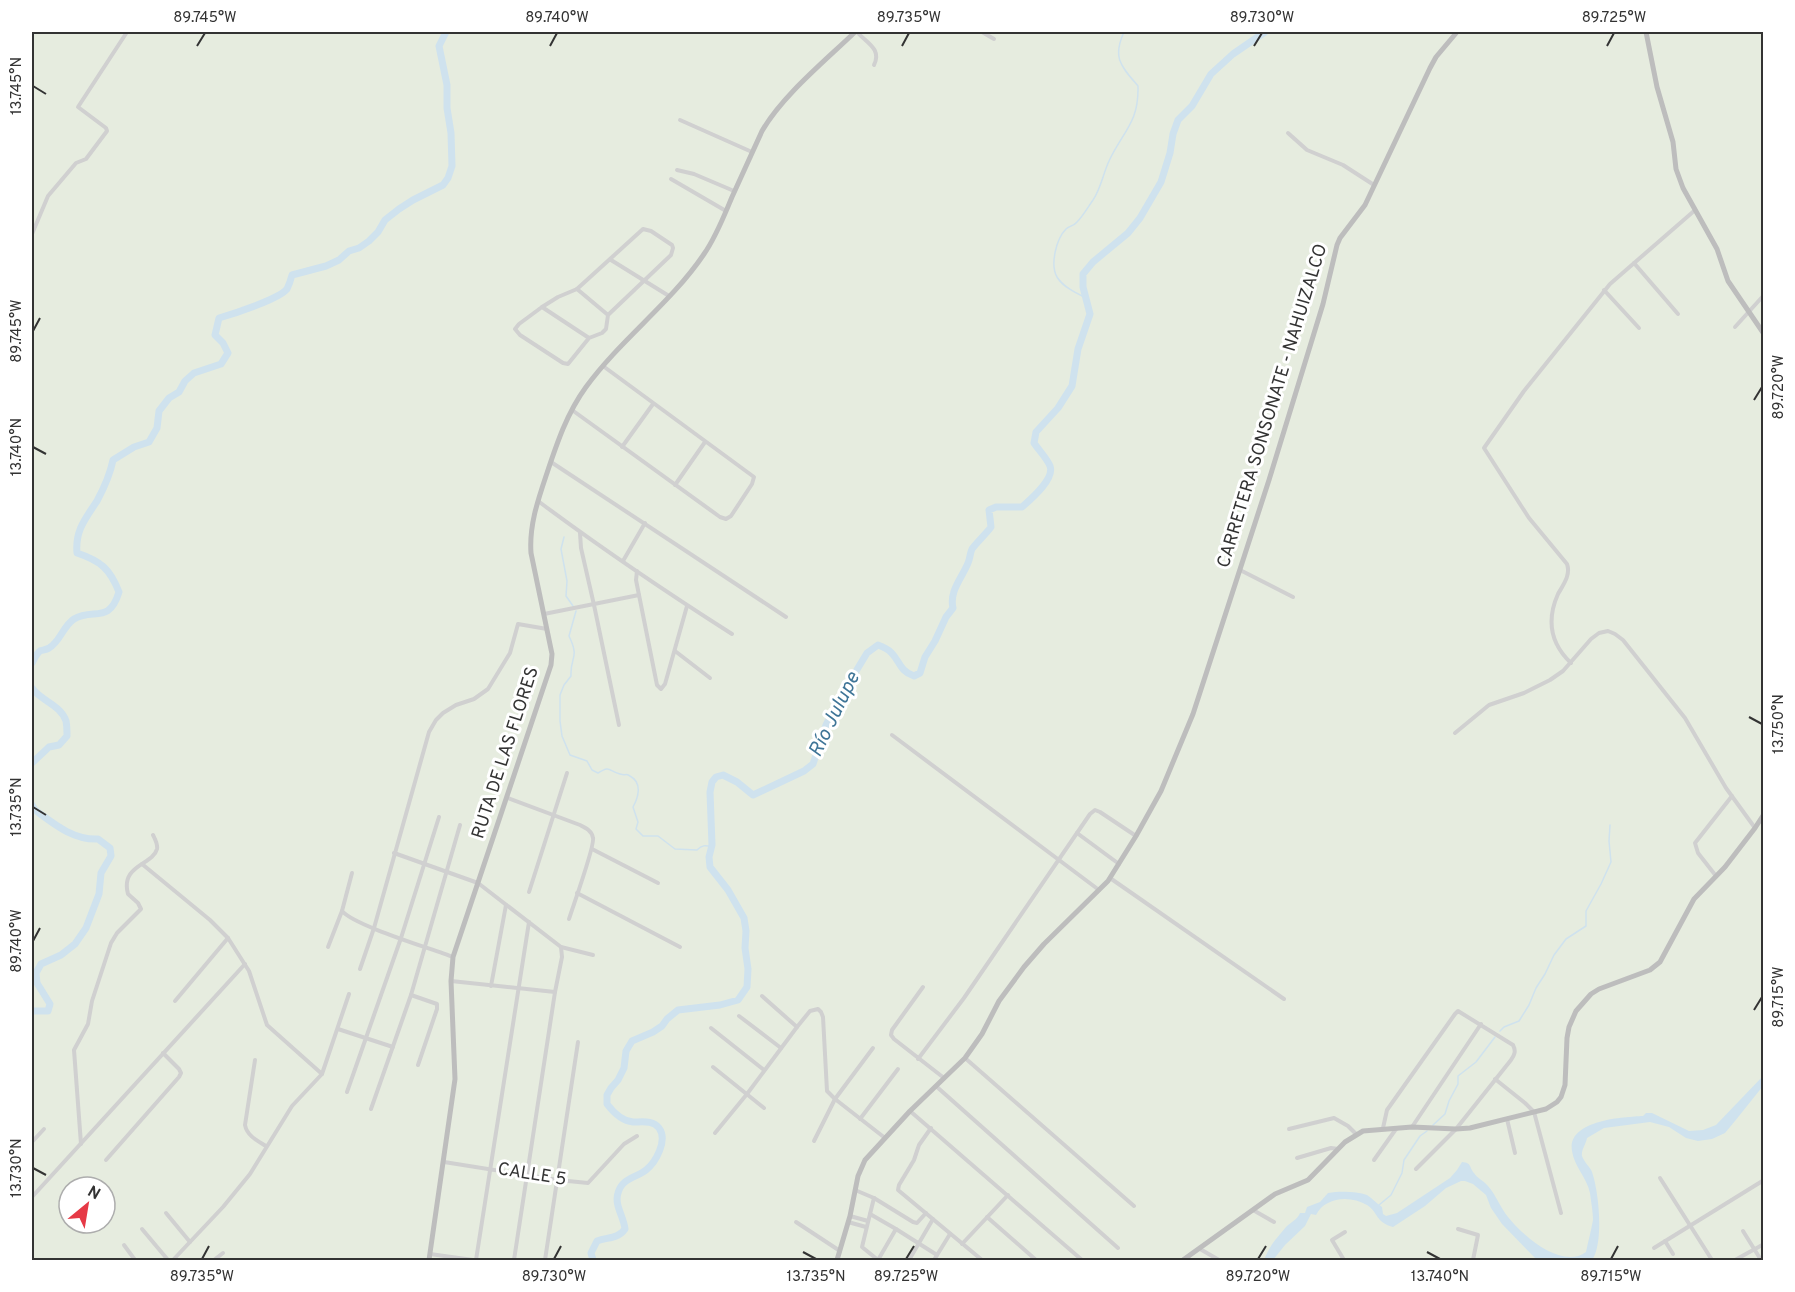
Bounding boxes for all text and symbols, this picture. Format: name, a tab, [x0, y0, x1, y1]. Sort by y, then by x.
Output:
text: 89.745°W	[173, 9, 237, 28]
text: 89.740°W	[525, 9, 589, 28]
text: 89.735°W	[877, 9, 941, 28]
text: 89.730°W	[1230, 9, 1294, 28]
text: 89.725°W	[1582, 9, 1646, 28]
text: 13.745°N	[8, 57, 27, 115]
street label: CARRETERA SONSONATE - NAHUIZALCO	[1213, 241, 1333, 571]
text: 89.745°W	[8, 299, 27, 363]
text: 89.720°W	[1770, 355, 1789, 419]
text: 13.740°N	[8, 418, 27, 476]
street label: RUTA DE LAS FLORES	[467, 664, 545, 842]
water label: Río Julupe	[803, 668, 867, 762]
text: 13.750°N	[1770, 694, 1789, 754]
text: 13.735°N	[8, 777, 27, 837]
text: 89.740°W	[8, 909, 27, 973]
text: 89.715°W	[1770, 966, 1789, 1028]
text: 13.730°N	[8, 1138, 27, 1198]
street label: CALLE 5	[496, 1158, 568, 1192]
north arrow	[57, 1175, 117, 1235]
text: N	[84, 1182, 103, 1205]
text: 89.735°W	[170, 1268, 234, 1287]
text: 89.730°W	[522, 1268, 586, 1287]
text: 13.735°N	[786, 1268, 846, 1287]
text: 89.725°W	[874, 1268, 938, 1287]
text: 89.720°W	[1226, 1268, 1290, 1287]
text: 13.740°N	[1411, 1268, 1469, 1287]
text: 89.715°W	[1580, 1268, 1642, 1287]

